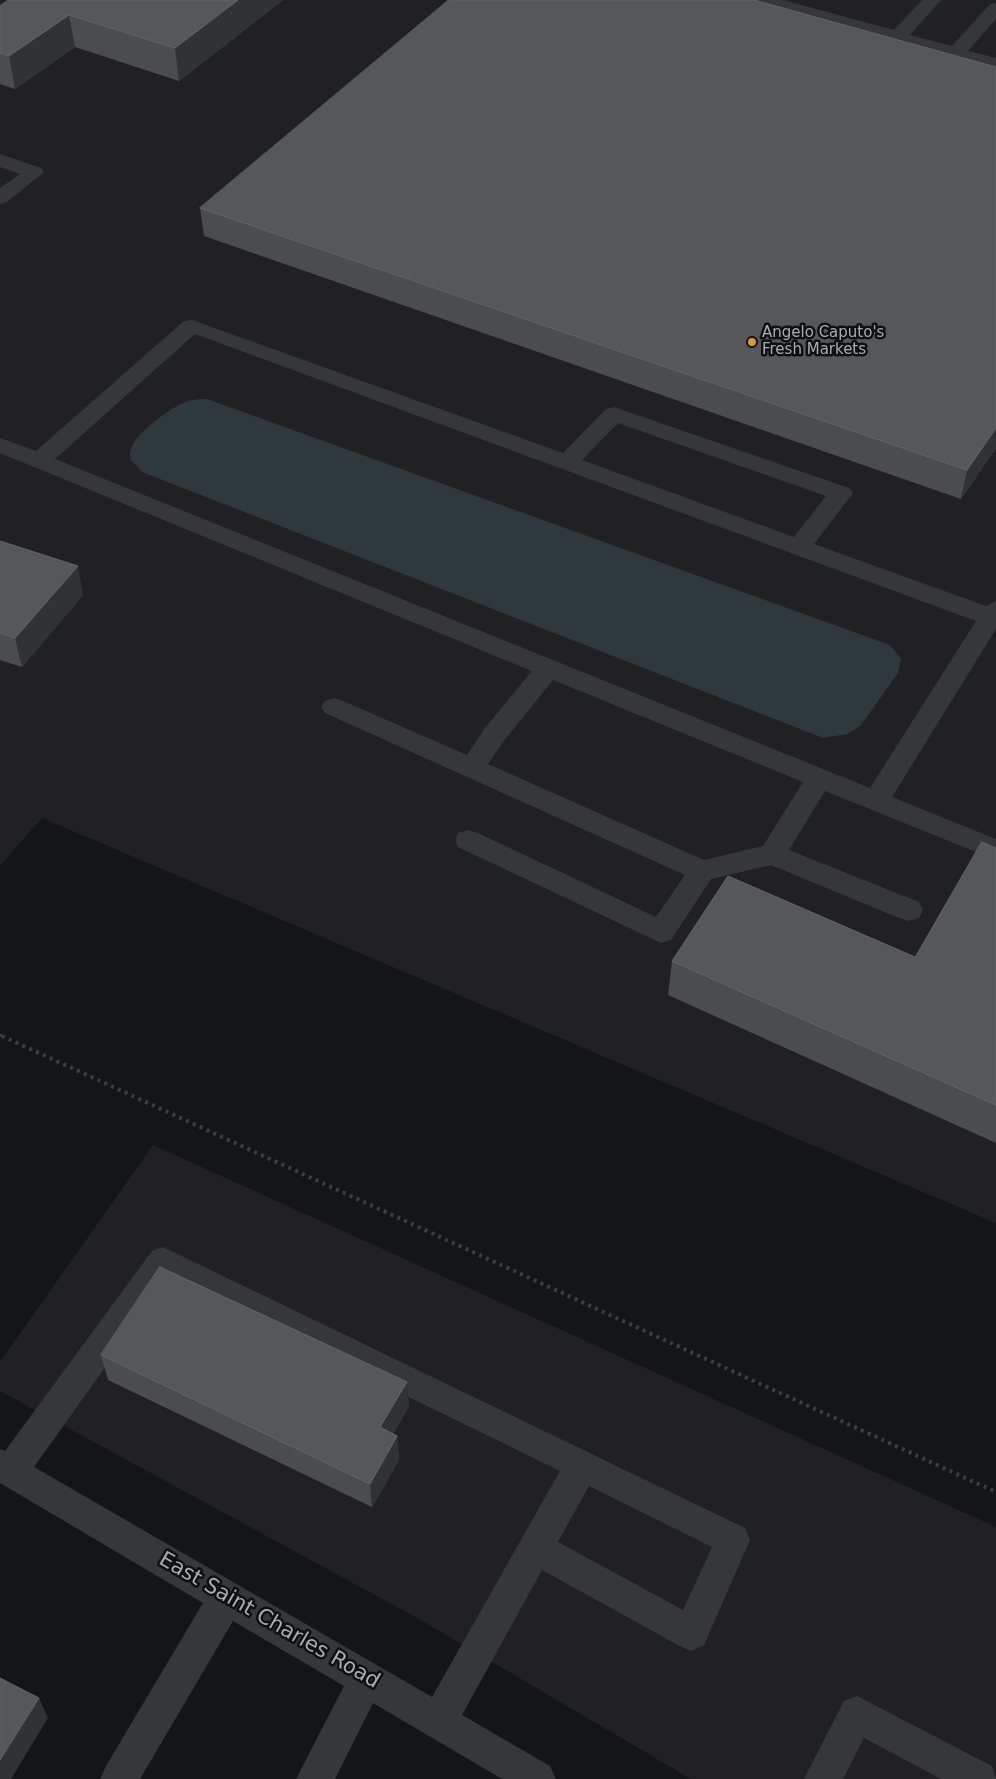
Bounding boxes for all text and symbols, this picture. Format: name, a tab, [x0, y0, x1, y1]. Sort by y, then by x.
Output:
place label: Angelo Caputo's Fresh Markets	[762, 324, 884, 359]
marker: Angelo Caputo's Fresh Markets	[746, 336, 758, 348]
street label: East Saint Charles Road	[154, 1547, 384, 1695]

